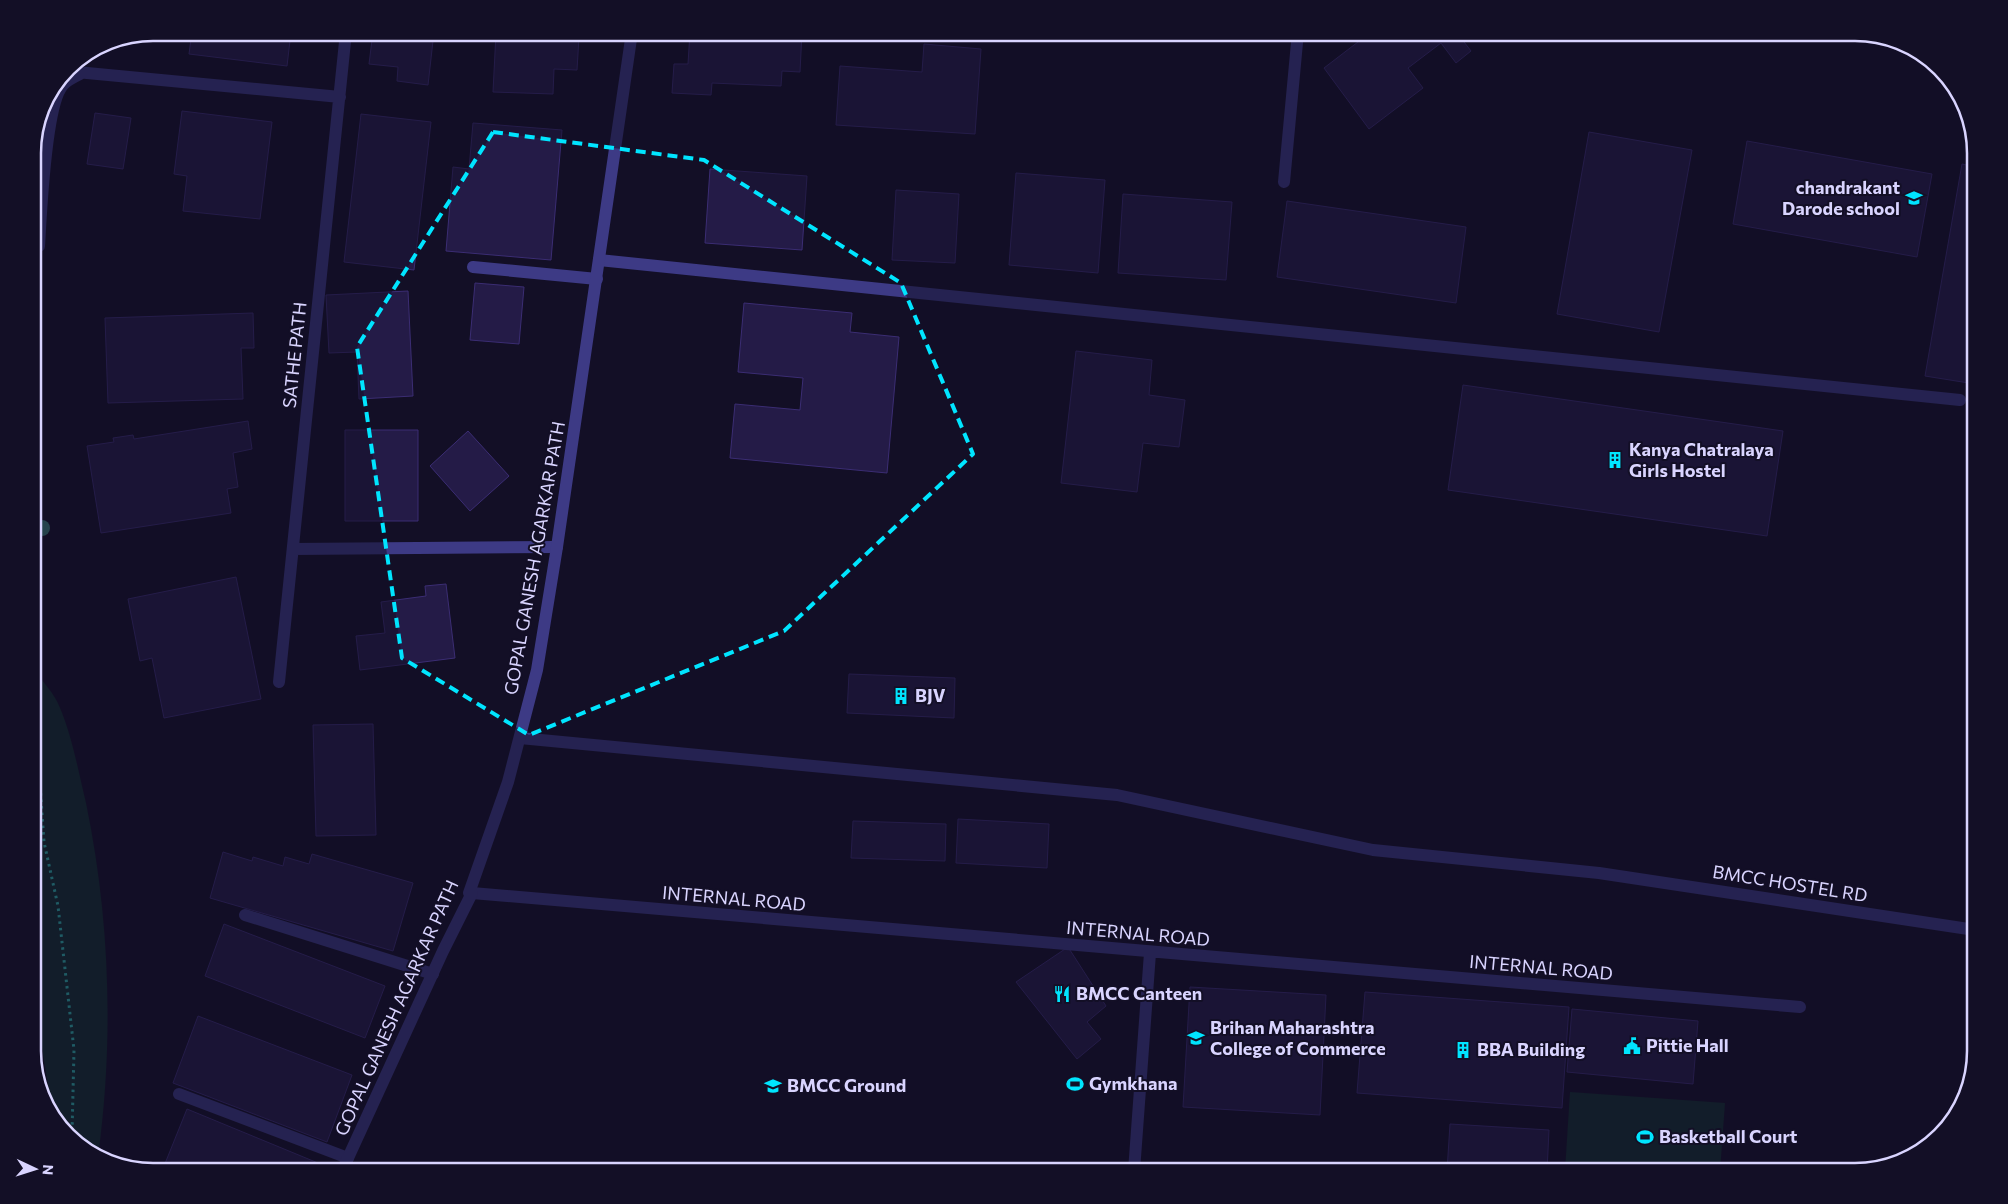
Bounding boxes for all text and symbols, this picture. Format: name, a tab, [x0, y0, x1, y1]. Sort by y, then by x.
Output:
place label: chandrakant Darode school	[1782, 176, 1900, 219]
school or university icon: chandrakant Darode school	[1904, 188, 1924, 208]
street label: SATHE PATH	[277, 301, 311, 409]
street label: GOPAL GANESH AGARKAR PATH	[499, 419, 569, 696]
place label: Kanya Chatralaya Girls Hostel	[1629, 438, 1774, 481]
building icon: Kanya Chatralaya Girls Hostel	[1605, 450, 1625, 470]
place label: BJV	[915, 684, 946, 706]
building icon: BJV	[891, 686, 911, 706]
street label: BMCC HOSTEL RD	[1711, 860, 1869, 906]
street label: GOPAL GANESH AGARKAR PATH	[330, 876, 463, 1139]
street label: INTERNAL ROAD	[661, 881, 807, 915]
street label: INTERNAL ROAD	[1065, 916, 1211, 950]
street label: INTERNAL ROAD	[1468, 950, 1614, 984]
place label: BMCC Canteen	[1076, 982, 1202, 1004]
restaurant icon: BMCC Canteen	[1052, 984, 1072, 1004]
place label: Brihan Maharashtra College of Commerce	[1210, 1016, 1386, 1059]
school or university icon: Brihan Maharashtra College of Commerce	[1186, 1028, 1206, 1048]
place label: Pittie Hall	[1646, 1034, 1729, 1056]
public building icon: Pittie Hall	[1622, 1036, 1642, 1056]
place label: BBA Building	[1477, 1038, 1585, 1060]
building icon: BBA Building	[1453, 1040, 1473, 1060]
place label: Gymkhana	[1089, 1072, 1177, 1094]
place label: BMCC Ground	[787, 1074, 906, 1096]
sports icon: Gymkhana	[1065, 1074, 1085, 1094]
school or university icon: BMCC Ground	[763, 1076, 783, 1096]
place label: Basketball Court	[1659, 1125, 1798, 1147]
sports icon: Basketball Court	[1635, 1127, 1655, 1147]
north arrow	[10, 1144, 60, 1194]
text: N	[40, 1164, 57, 1176]

